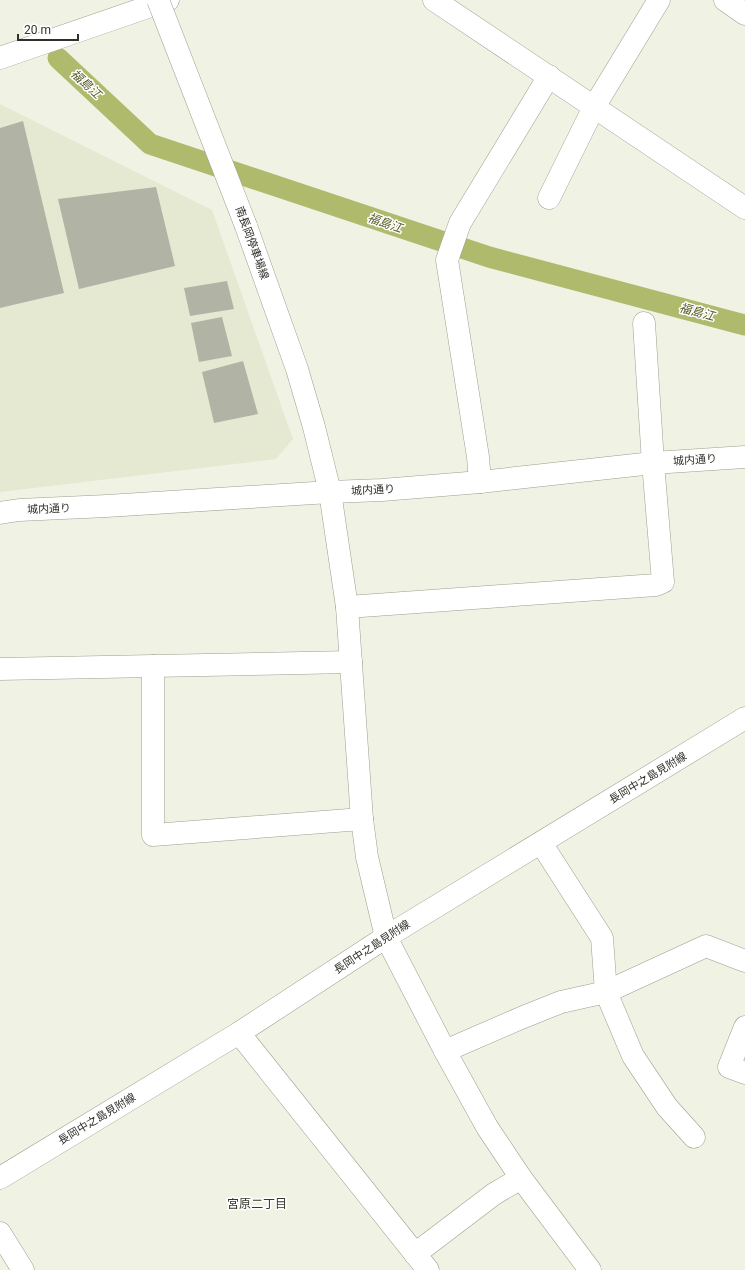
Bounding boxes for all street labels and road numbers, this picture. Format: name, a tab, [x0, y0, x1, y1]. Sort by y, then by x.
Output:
street label: 南長岡停車場線	[233, 205, 271, 281]
street label: 城内通り	[673, 452, 717, 468]
street label: 城内通り	[351, 482, 395, 498]
street label: 城内通り	[27, 502, 71, 516]
street label: 長岡中之島見附線	[607, 750, 689, 806]
street label: 長岡中之島見附線	[332, 918, 412, 976]
street label: 長岡中之島見附線	[56, 1091, 138, 1147]

